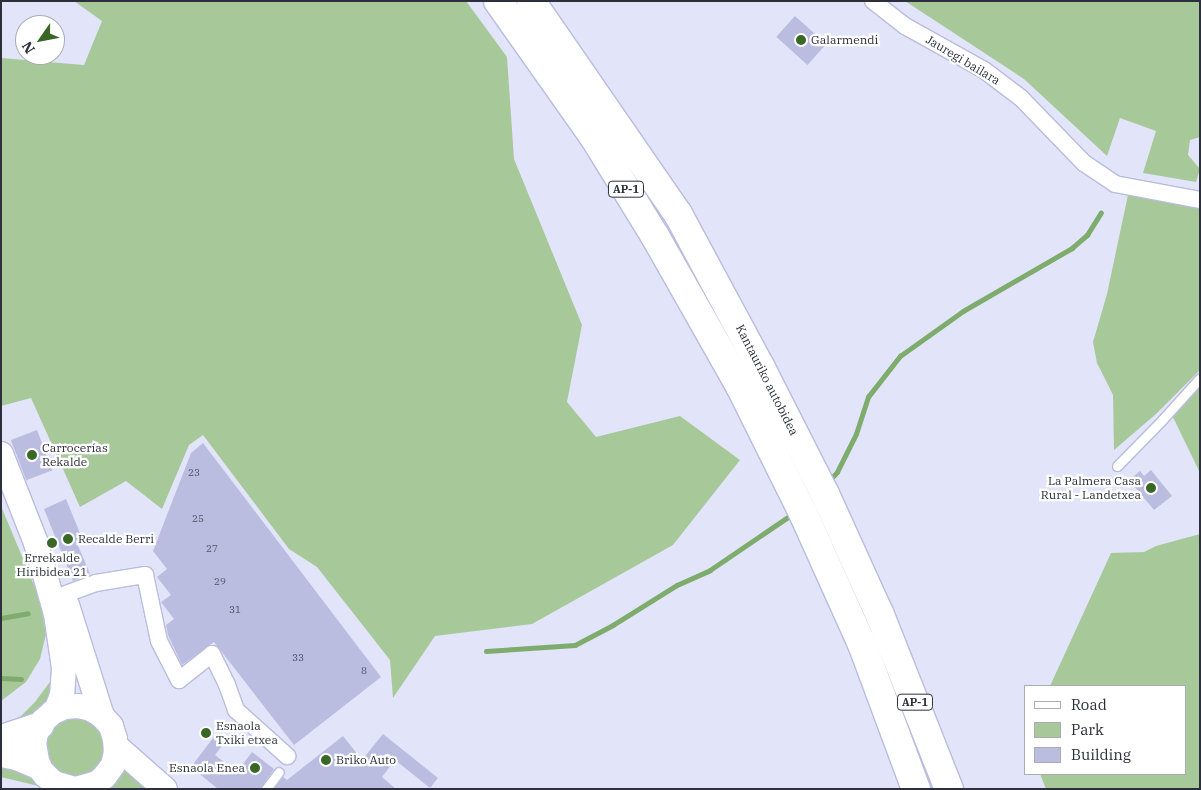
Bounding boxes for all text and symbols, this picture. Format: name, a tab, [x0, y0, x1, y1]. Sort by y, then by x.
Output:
north arrow	[15, 15, 65, 65]
street label: Jauregi bailara	[923, 32, 1003, 88]
place label: Galarmendi	[811, 33, 878, 47]
marker: Galarmendi	[795, 34, 807, 46]
text: N	[18, 38, 39, 57]
road number: AP-1	[607, 180, 645, 198]
street label: Kantauriko autobidea	[733, 322, 801, 438]
place label: Carrocerías Rekalde	[42, 441, 108, 469]
marker: Carrocerías Rekalde	[26, 449, 38, 461]
house number: 23	[188, 467, 200, 479]
place label: La Palmera Casa Rural - Landetxea	[1041, 474, 1141, 502]
marker: La Palmera Casa Rural - Landetxea	[1145, 482, 1157, 494]
house number: 25	[192, 513, 204, 525]
place label: Recalde Berri	[78, 532, 154, 546]
marker: Recalde Berri	[62, 533, 74, 545]
marker: Errekalde Hiribidea 21	[46, 537, 58, 549]
house number: 27	[206, 543, 218, 555]
place label: Errekalde Hiribidea 21	[17, 551, 87, 579]
house number: 29	[214, 576, 226, 588]
house number: 31	[229, 604, 241, 616]
house number: 33	[292, 652, 304, 664]
house number: 8	[361, 665, 367, 677]
legend	[1024, 685, 1186, 775]
road number: AP-1	[896, 694, 934, 710]
text: Road	[1071, 695, 1107, 714]
place label: Esnaola Txiki etxea	[216, 719, 278, 747]
text: Park	[1071, 720, 1104, 739]
marker: Esnaola Txiki etxea	[200, 727, 212, 739]
text: Building	[1071, 745, 1131, 764]
place label: Briko Auto	[336, 753, 396, 767]
marker: Briko Auto	[320, 754, 332, 766]
place label: Esnaola Enea	[169, 761, 245, 775]
marker: Esnaola Enea	[249, 762, 261, 774]

